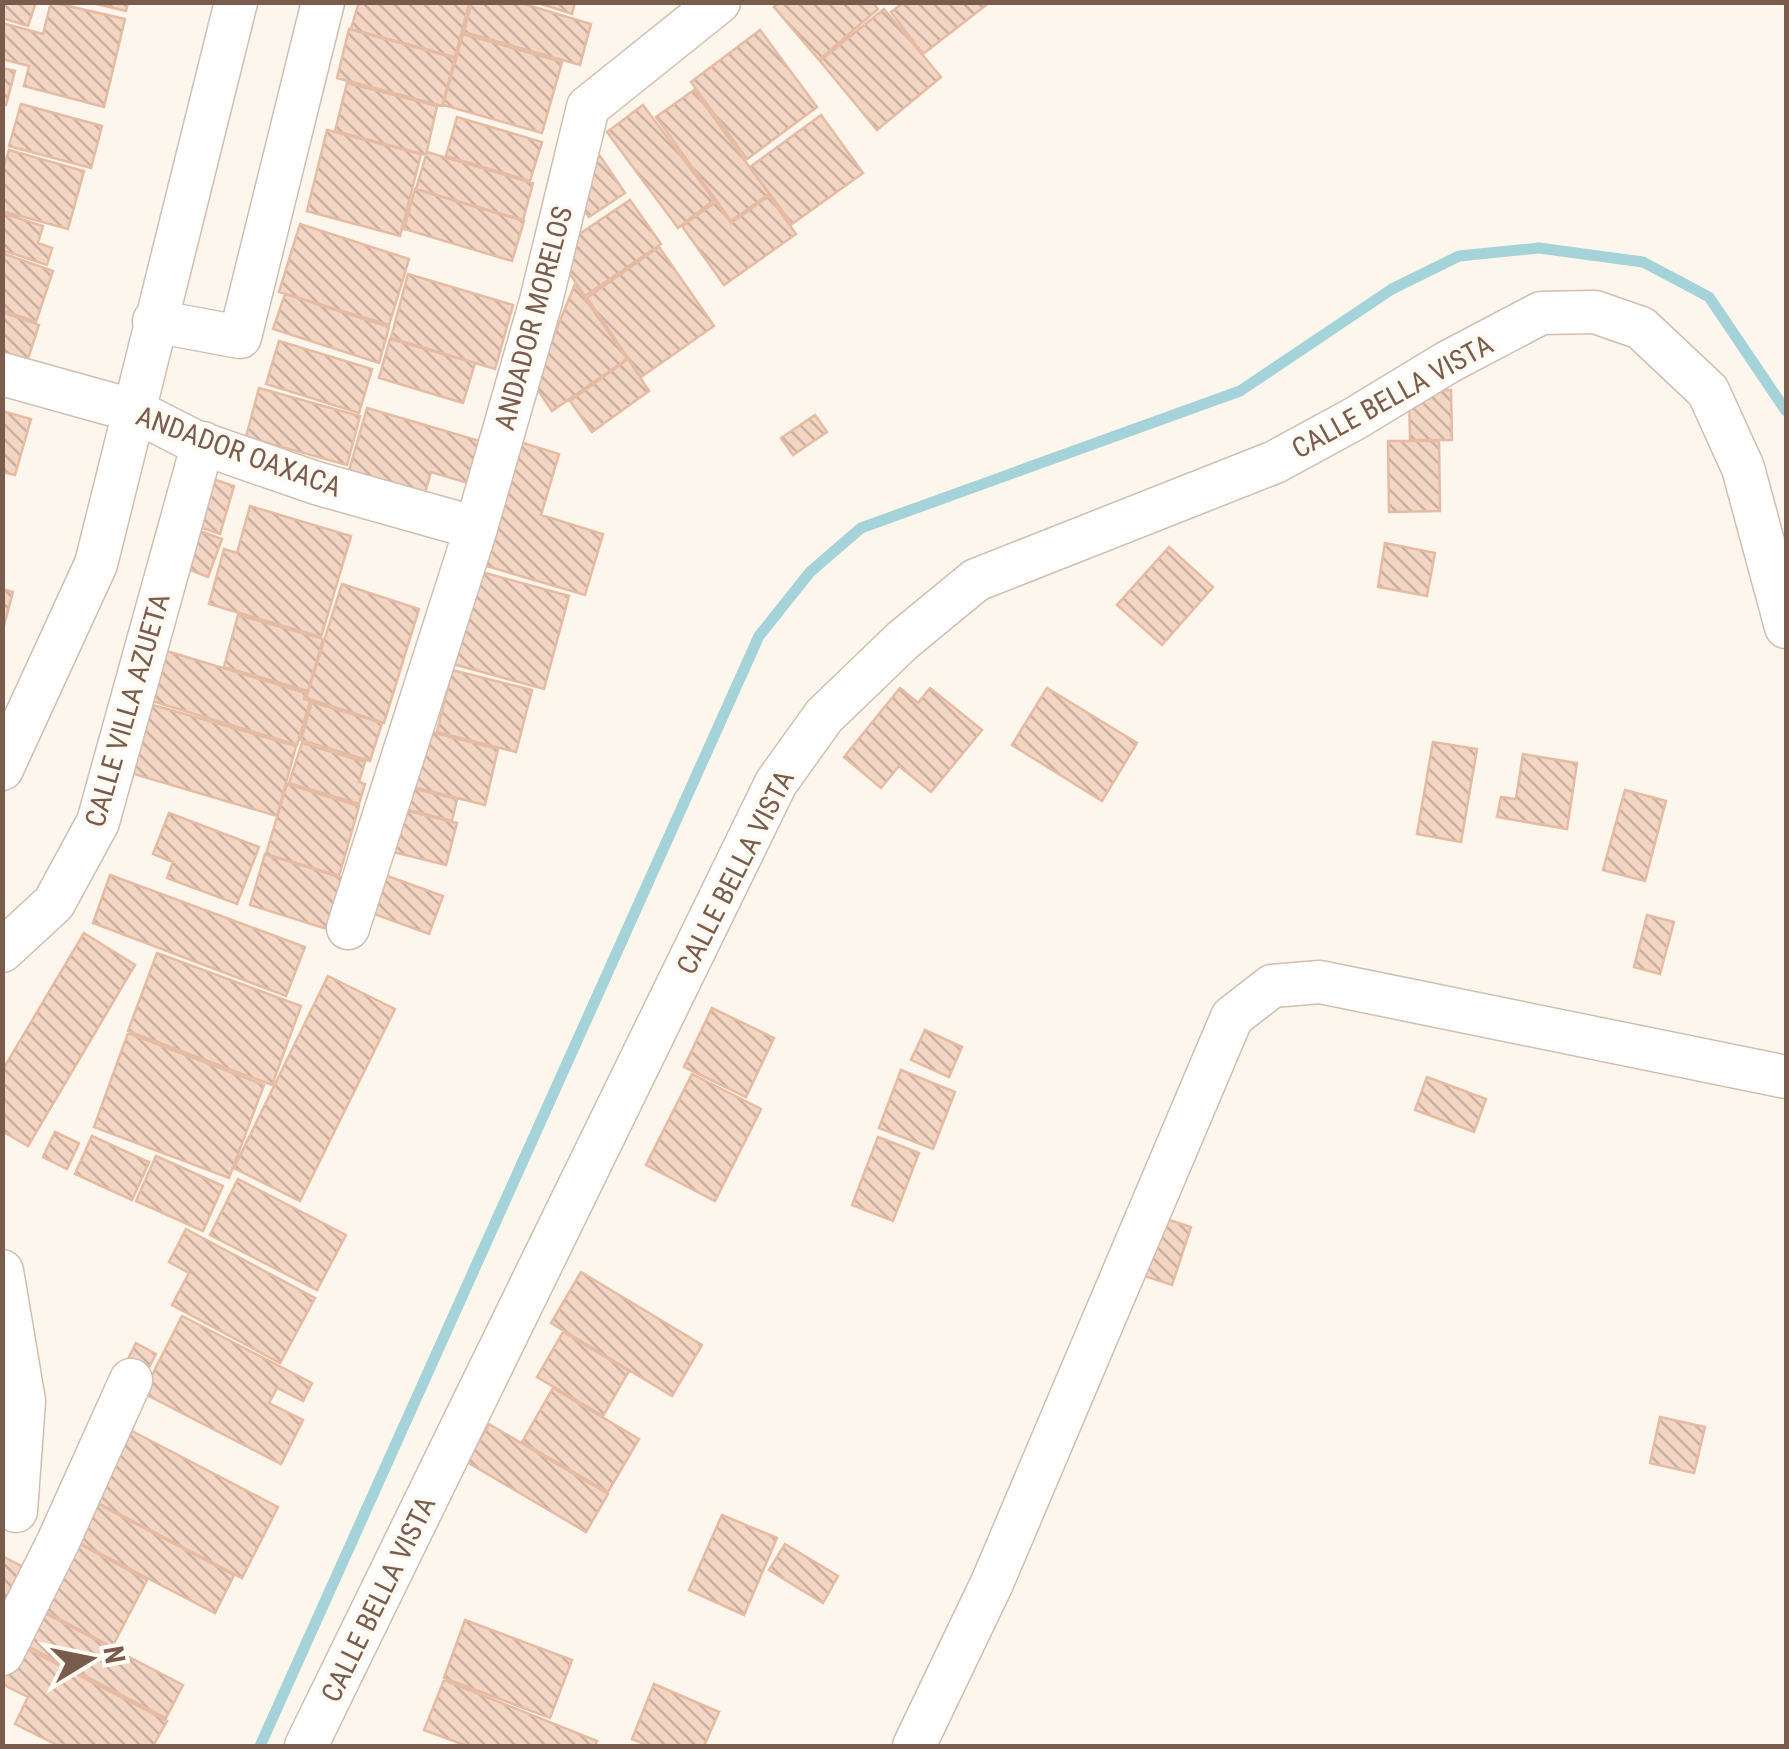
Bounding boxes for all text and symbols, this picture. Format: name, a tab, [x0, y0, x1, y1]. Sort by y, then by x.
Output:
street label: ANDADOR MORELOS	[488, 203, 579, 433]
street label: CALLE BELLA VISTA	[1286, 328, 1498, 465]
street label: ANDADOR OAXACA	[132, 399, 346, 504]
street label: CALLE VILLA AZUETA	[78, 590, 177, 831]
street label: CALLE BELLA VISTA	[670, 765, 801, 980]
street label: CALLE BELLA VISTA	[314, 1491, 442, 1707]
north arrow	[40, 1609, 140, 1709]
text: N	[96, 1643, 132, 1666]

